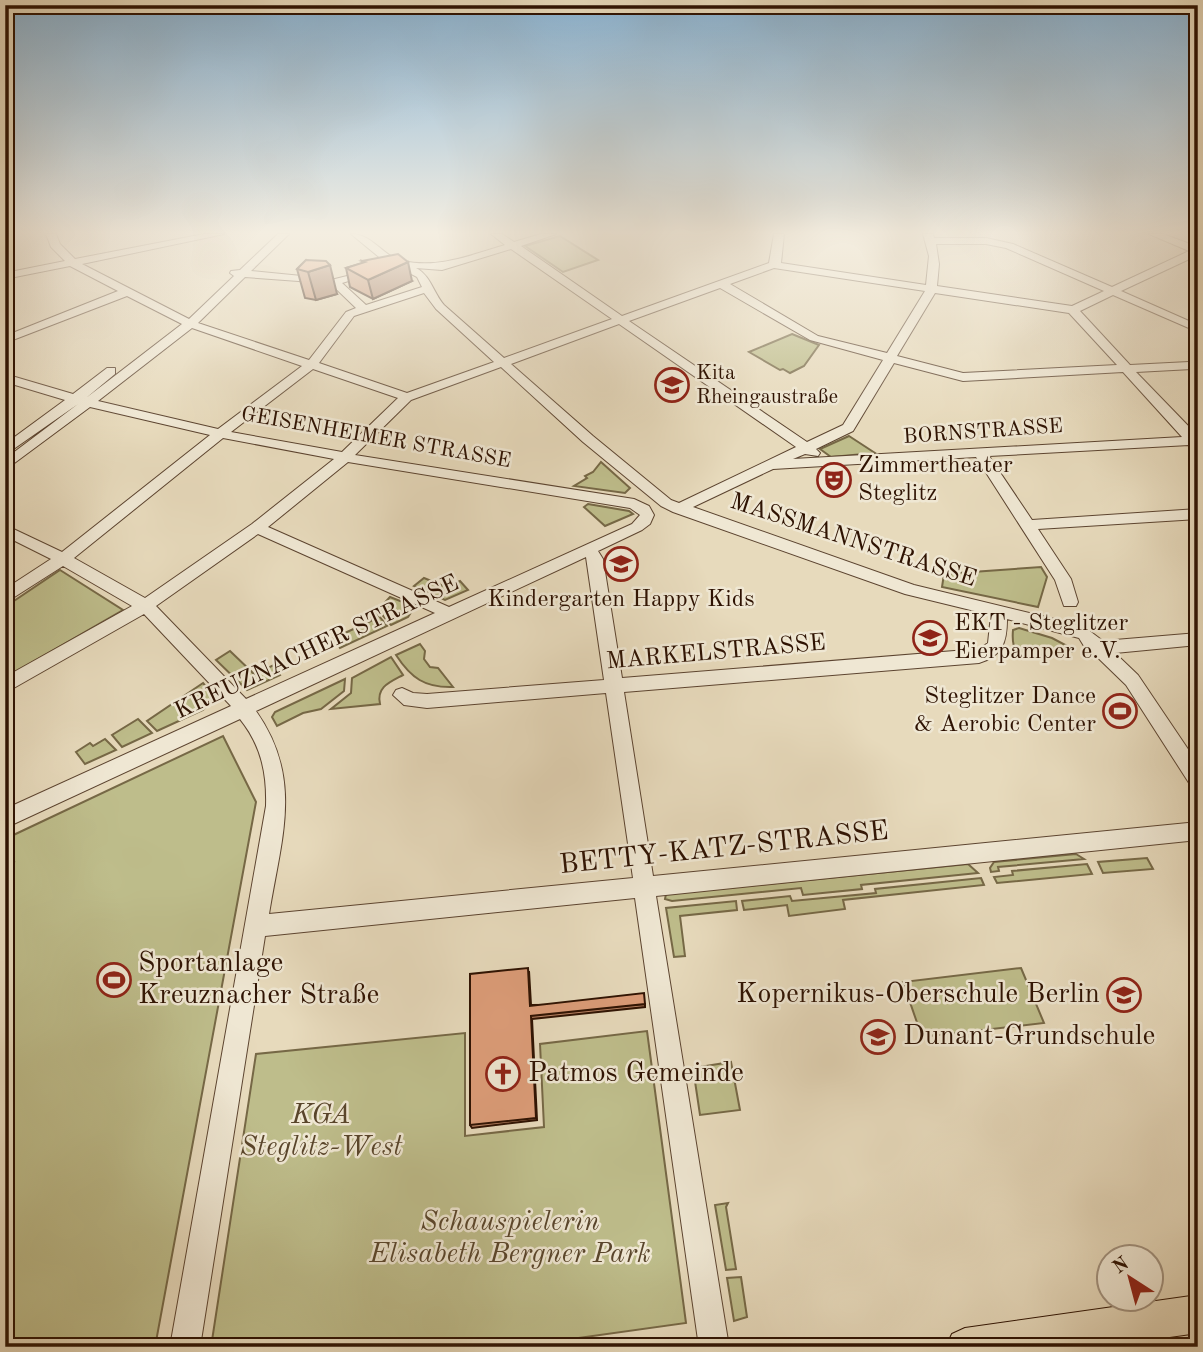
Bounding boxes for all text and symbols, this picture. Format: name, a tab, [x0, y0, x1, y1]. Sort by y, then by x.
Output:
place label: Kita Rheingaustraße	[696, 363, 838, 408]
school or university icon: Kita Rheingaustraße	[653, 366, 691, 404]
street label: GEISENHEIMER STRASSE	[239, 404, 513, 472]
street label: BORNSTRASSE	[902, 416, 1064, 448]
place label: Zimmertheater Steglitz	[858, 454, 1013, 506]
theatre icon: Zimmertheater Steglitz	[815, 461, 853, 499]
street label: MASSMANNSTRASSE	[727, 490, 979, 592]
school or university icon: Kindergarten Happy Kids	[602, 545, 640, 583]
street label: KREUZNACHER STRASSE	[171, 572, 463, 724]
place label: Kindergarten Happy Kids	[487, 588, 755, 612]
place label: EKT - Steglitzer Eierpamper e.V.	[954, 612, 1128, 664]
school or university icon: EKT - Steglitzer Eierpamper e.V.	[911, 619, 949, 657]
street label: MARKELSTRASSE	[605, 631, 827, 675]
place label: Steglitzer Dance & Aerobic Center	[914, 685, 1096, 737]
sports icon: Steglitzer Dance & Aerobic Center	[1101, 692, 1139, 730]
street label: BETTY-KATZ-STRASSE	[558, 818, 890, 880]
place label: Sportanlage Kreuznacher Straße	[138, 950, 379, 1010]
sports icon: Sportanlage Kreuznacher Straße	[95, 961, 133, 999]
school or university icon: Kopernikus-Oberschule Berlin	[1105, 976, 1143, 1014]
place label: Kopernikus-Oberschule Berlin	[736, 981, 1100, 1009]
school or university icon: Dunant-Grundschule	[859, 1018, 897, 1056]
place label: Dunant-Grundschule	[903, 1023, 1155, 1051]
church icon: Patmos Gemeinde	[484, 1055, 522, 1093]
place label: Patmos Gemeinde	[528, 1060, 744, 1088]
park label: KGA Steglitz-West	[240, 1102, 403, 1162]
park label: Schauspielerin Elisabeth Bergner Park	[368, 1209, 651, 1269]
north arrow	[1094, 1244, 1164, 1314]
text: N	[1110, 1254, 1133, 1278]

